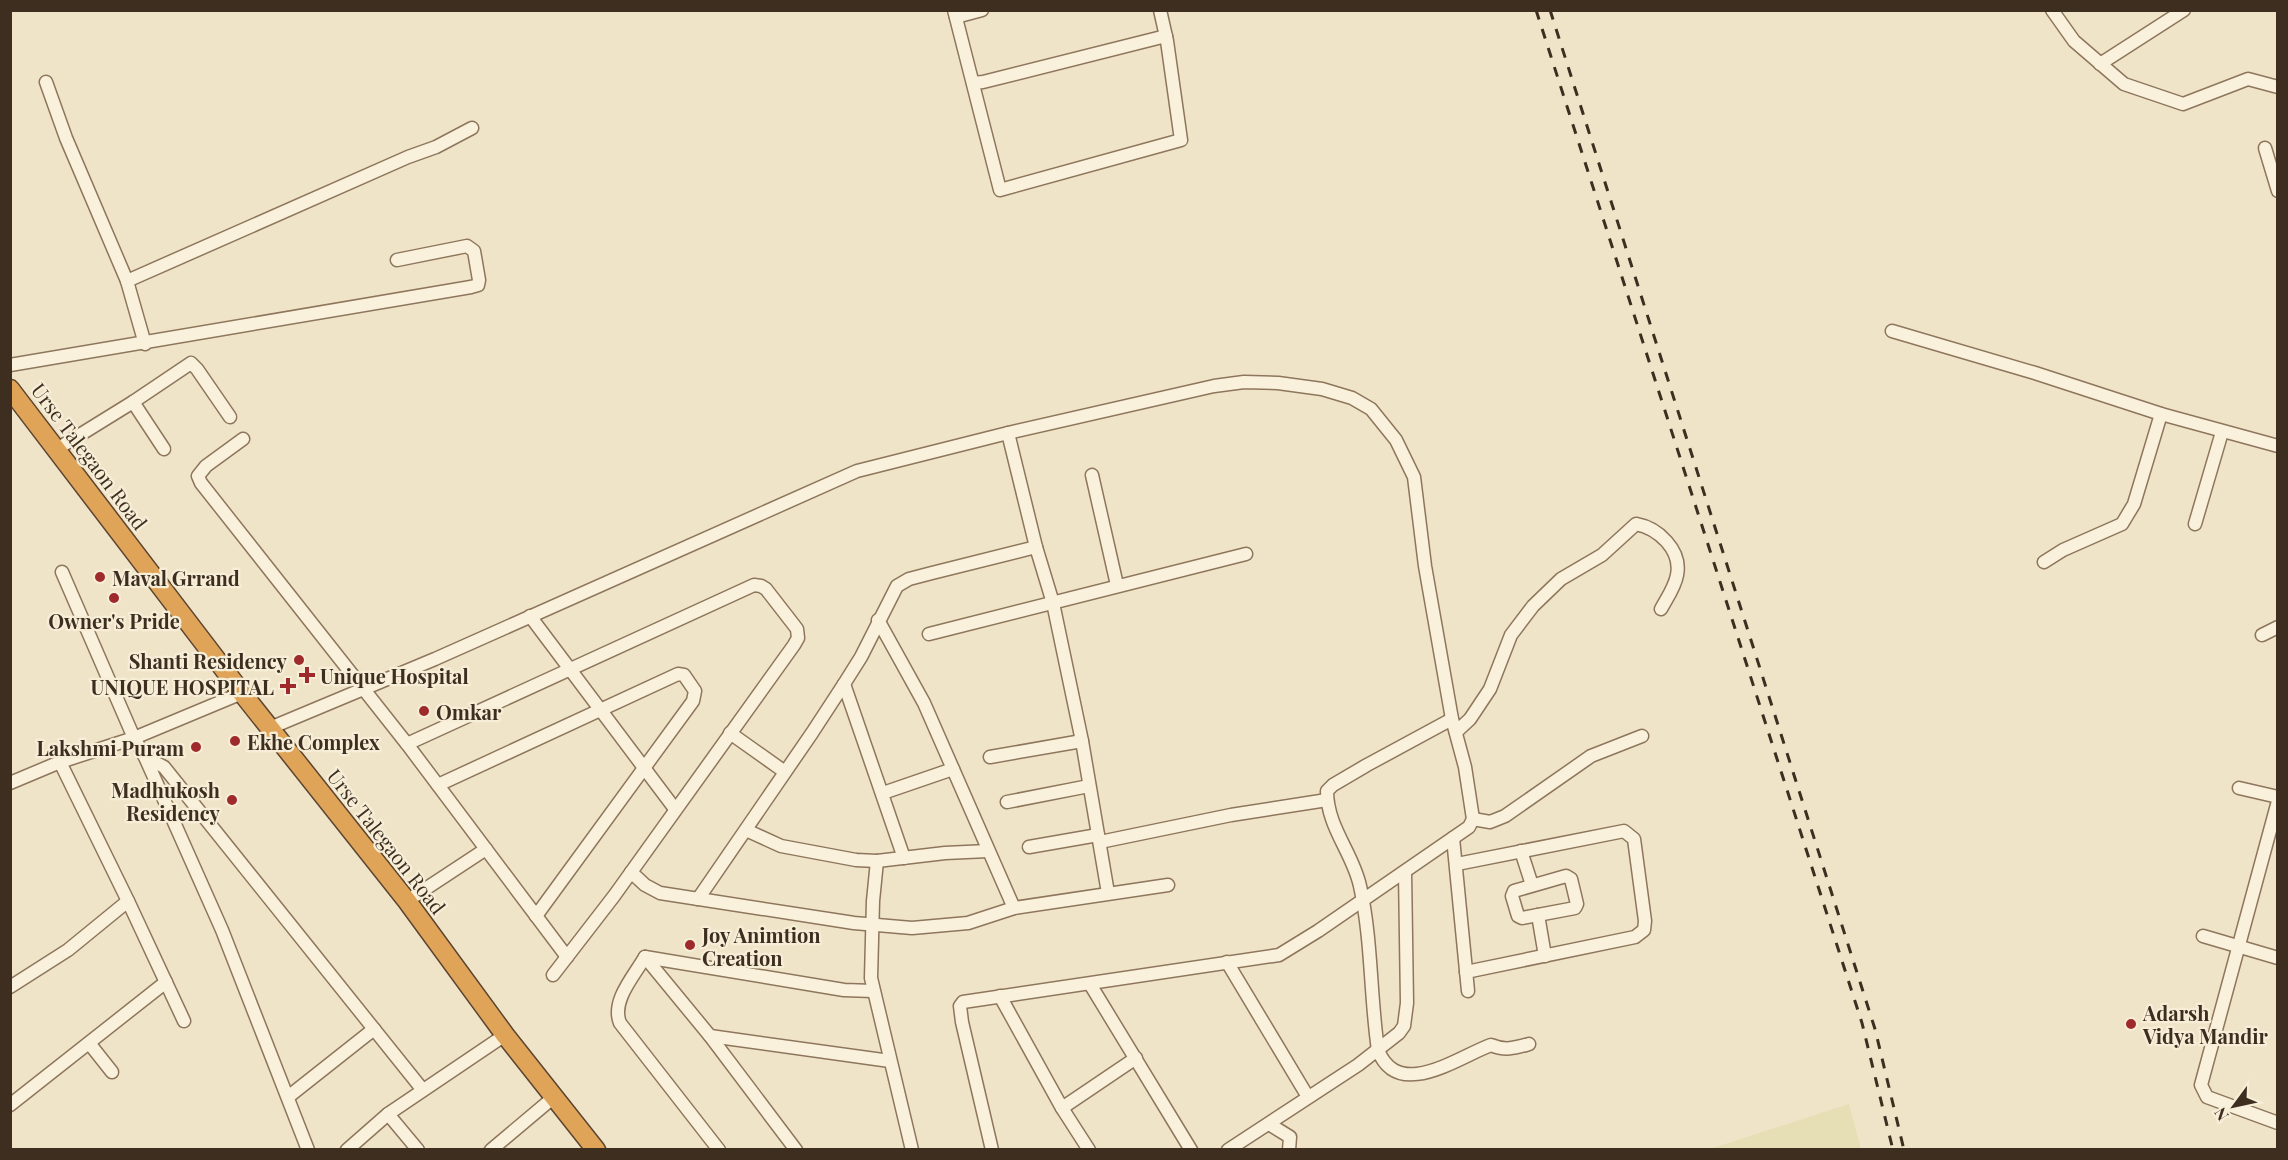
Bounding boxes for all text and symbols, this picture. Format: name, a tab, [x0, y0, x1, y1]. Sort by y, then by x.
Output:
street label: Urse Talegaon Road	[26, 377, 154, 535]
place label: Maval Grrand	[112, 564, 240, 591]
marker: Maval Grrand	[93, 570, 107, 584]
marker: Owner's Pride	[107, 591, 121, 605]
place label: Owner's Pride	[48, 607, 180, 634]
place label: Shanti Residency	[129, 647, 288, 674]
marker: Shanti Residency	[292, 653, 306, 667]
place label: Unique Hospital	[320, 662, 469, 689]
marker: Unique Hospital	[298, 666, 316, 684]
place label: UNIQUE HOSPITAL	[91, 673, 274, 700]
marker: UNIQUE HOSPITAL	[279, 677, 297, 695]
place label: Omkar	[436, 698, 502, 725]
marker: Omkar	[417, 704, 431, 718]
place label: Ekhe Complex	[247, 728, 380, 755]
place label: Lakshmi Puram	[37, 734, 184, 761]
marker: Ekhe Complex	[228, 734, 242, 748]
marker: Lakshmi Puram	[189, 740, 203, 754]
street label: Urse Talegaon Road	[322, 763, 452, 919]
place label: Madhukosh Residency	[111, 776, 221, 826]
marker: Madhukosh Residency	[225, 793, 239, 807]
place label: Joy Animtion Creation	[701, 921, 821, 971]
marker: Joy Animtion Creation	[683, 938, 697, 952]
place label: Adarsh Vidya Mandir	[2142, 999, 2268, 1049]
marker: Adarsh Vidya Mandir	[2124, 1017, 2138, 1031]
north arrow	[2204, 1076, 2264, 1136]
text: N	[2209, 1104, 2233, 1125]

